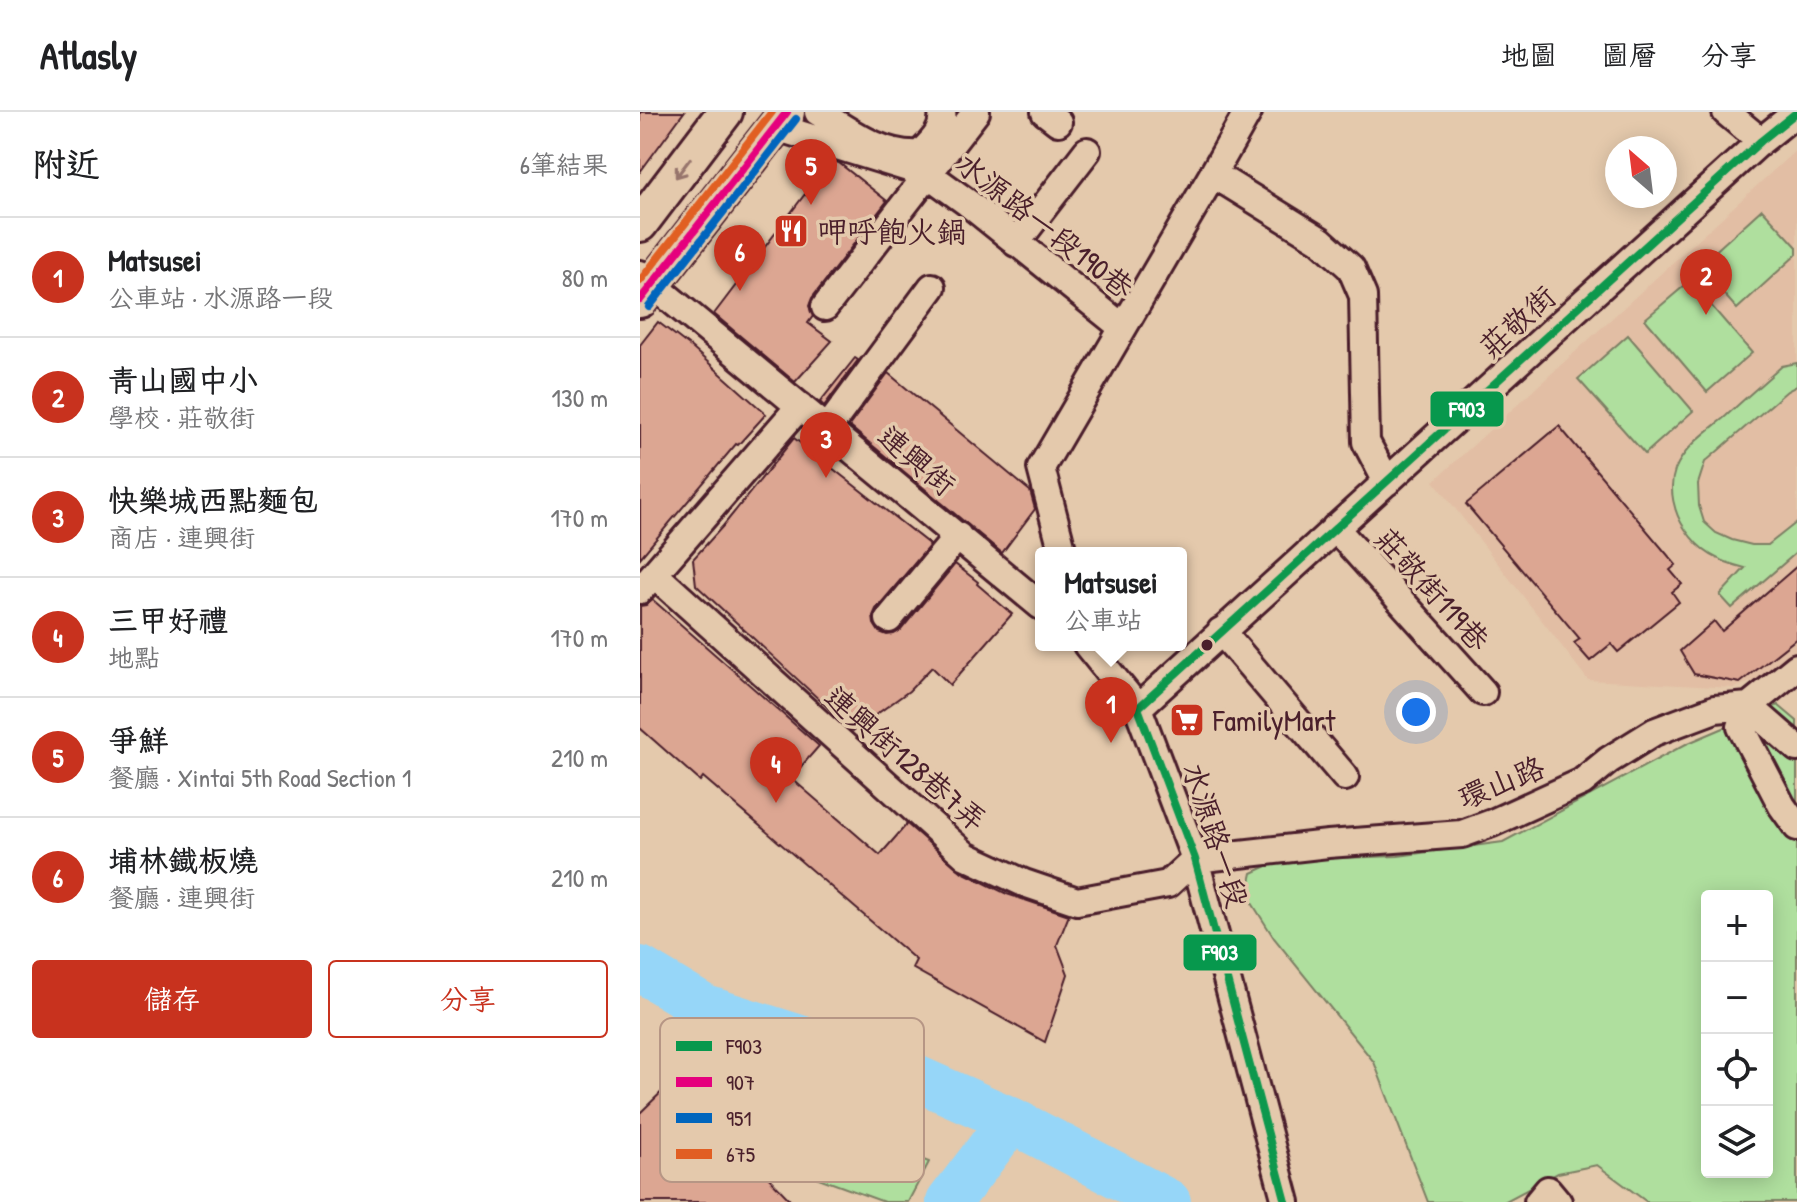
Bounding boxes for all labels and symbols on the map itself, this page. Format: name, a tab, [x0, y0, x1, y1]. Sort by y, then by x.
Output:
north arrow	[1605, 136, 1677, 208]
pin: 5	[785, 139, 837, 205]
street label: 水源路一段190巷	[948, 143, 1142, 307]
one-way arrow	[674, 157, 691, 178]
place label: 呷呼飽火鍋	[817, 211, 967, 251]
restaurant icon: 呷呼飽火鍋	[772, 212, 810, 250]
pin: 6	[714, 225, 766, 291]
pin: 2	[1680, 249, 1732, 315]
street label: 莊敬街	[1470, 276, 1564, 366]
line badge: F903	[1429, 390, 1505, 428]
text: F903	[1448, 394, 1485, 424]
pin: 3	[800, 412, 852, 478]
street label: 連興街	[870, 416, 964, 504]
street label: 莊敬街119巷	[1367, 519, 1499, 659]
unlabelled marker	[1199, 637, 1215, 653]
street label: 連興街128巷7弄	[816, 676, 996, 840]
pin: 1	[1085, 677, 1137, 743]
your location	[1396, 692, 1436, 732]
place label: FamilyMart	[1212, 700, 1336, 740]
supermarket icon: FamilyMart	[1168, 701, 1206, 739]
pin: 4	[750, 737, 802, 803]
street label: 環山路	[1452, 747, 1550, 817]
street label: 水源路一段	[1174, 757, 1258, 913]
line badge: F903	[1182, 933, 1258, 972]
text: F903	[1201, 937, 1238, 967]
legend	[660, 1018, 924, 1182]
text: F903	[725, 1031, 762, 1061]
text: 907	[726, 1067, 755, 1097]
text: 951	[726, 1103, 751, 1133]
text: 675	[726, 1139, 755, 1169]

